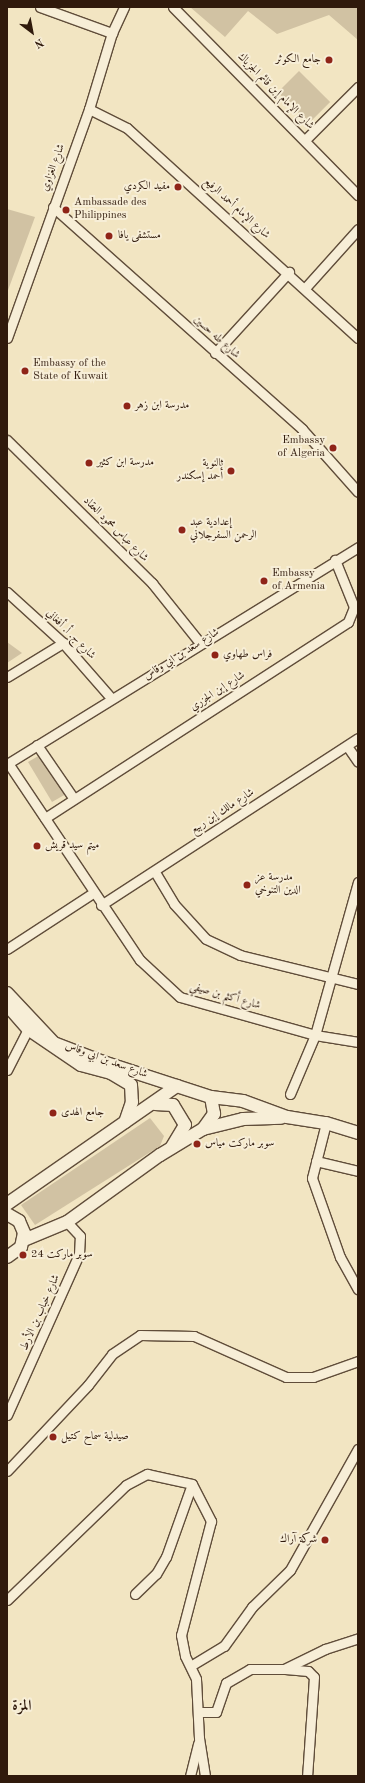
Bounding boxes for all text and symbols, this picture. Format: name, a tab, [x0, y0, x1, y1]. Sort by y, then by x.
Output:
north arrow	[12, 12, 52, 52]
text: N	[32, 36, 45, 49]
street label: شارع الإمام إبن قائم الجزياك	[234, 51, 316, 133]
place label: جامع الكوثر	[276, 53, 321, 67]
marker: جامع الكوثر	[324, 55, 334, 65]
street label: شارع الغزاوي	[39, 142, 69, 194]
street label: شارع الإمام أحمد الرفيع	[200, 176, 272, 242]
place label: مفيد الكردي	[124, 180, 170, 194]
marker: مفيد الكردي	[173, 182, 183, 192]
place label: Ambassade des Philippines	[74, 197, 147, 223]
marker: Ambassade des Philippines	[61, 205, 71, 215]
place label: مستشفى يافا	[118, 229, 161, 243]
marker: مستشفى يافا	[103, 230, 115, 242]
street label: شارع طه حسين	[190, 314, 242, 362]
place label: Embassy of the State of Kuwait	[33, 358, 108, 384]
marker: Embassy of the State of Kuwait	[20, 366, 30, 376]
place label: مدرسة ابن زهر	[135, 399, 189, 413]
marker: مدرسة ابن زهر	[122, 401, 132, 411]
place label: Embassy of Algeria	[278, 435, 325, 461]
marker: Embassy of Algeria	[328, 443, 338, 453]
place label: مدرسة ابن كثير	[97, 456, 154, 470]
marker: مدرسة ابن كثير	[84, 458, 94, 468]
place label: ثالنوية أحمد إسكندر	[177, 458, 223, 484]
marker: ثالنوية أحمد إسكندر	[226, 466, 236, 476]
street label: شارع عباس محمود العقاد	[80, 495, 150, 565]
place label: إعدادية عبد الرحمن السفرجلاني	[190, 517, 257, 543]
marker: إعدادية عبد الرحمن السفرجلاني	[177, 525, 187, 535]
place label: Embassy of Armenia	[272, 568, 325, 594]
marker: Embassy of Armenia	[259, 576, 269, 586]
street label: شارع ج. أ. أفغاني	[42, 607, 98, 663]
street label: شارع سعد بن ابي وقاس	[142, 626, 222, 684]
place label: فراس طهاوي	[223, 648, 272, 662]
marker: فراس طهاوي	[210, 650, 220, 660]
street label: شارع إبن الجزري	[188, 669, 248, 715]
street label: شارع مالك إبن ربيع	[189, 787, 257, 837]
place label: ميتم سيد قريش	[45, 839, 99, 853]
marker: ميتم سيد قريش	[32, 841, 42, 851]
place label: مدرسة عز الدين التنوخي	[255, 872, 301, 898]
marker: مدرسة عز الدين التنوخي	[242, 880, 252, 890]
street label: شارع أكثم بن صيفي	[188, 981, 262, 1013]
street label: شارع سعد بن ابي وقاس	[63, 1040, 149, 1082]
place label: جامع الهدى	[61, 1106, 104, 1120]
marker: جامع الهدى	[48, 1108, 58, 1118]
place label: سوبر ماركت مياس	[205, 1137, 274, 1151]
marker: سوبر ماركت مياس	[192, 1139, 202, 1149]
place label: سوبر ماركت 24	[31, 1248, 93, 1262]
marker: سوبر ماركت 24	[18, 1250, 28, 1260]
street label: شارع خباب بن الأرط	[18, 1273, 64, 1353]
place label: صيدلية سماح كتيل	[61, 1430, 129, 1444]
marker: صيدلية سماح كتيل	[48, 1432, 58, 1442]
place label: شركة آراك	[280, 1533, 317, 1547]
marker: شركة آراك	[320, 1535, 330, 1545]
district label: المزة	[12, 1698, 32, 1716]

